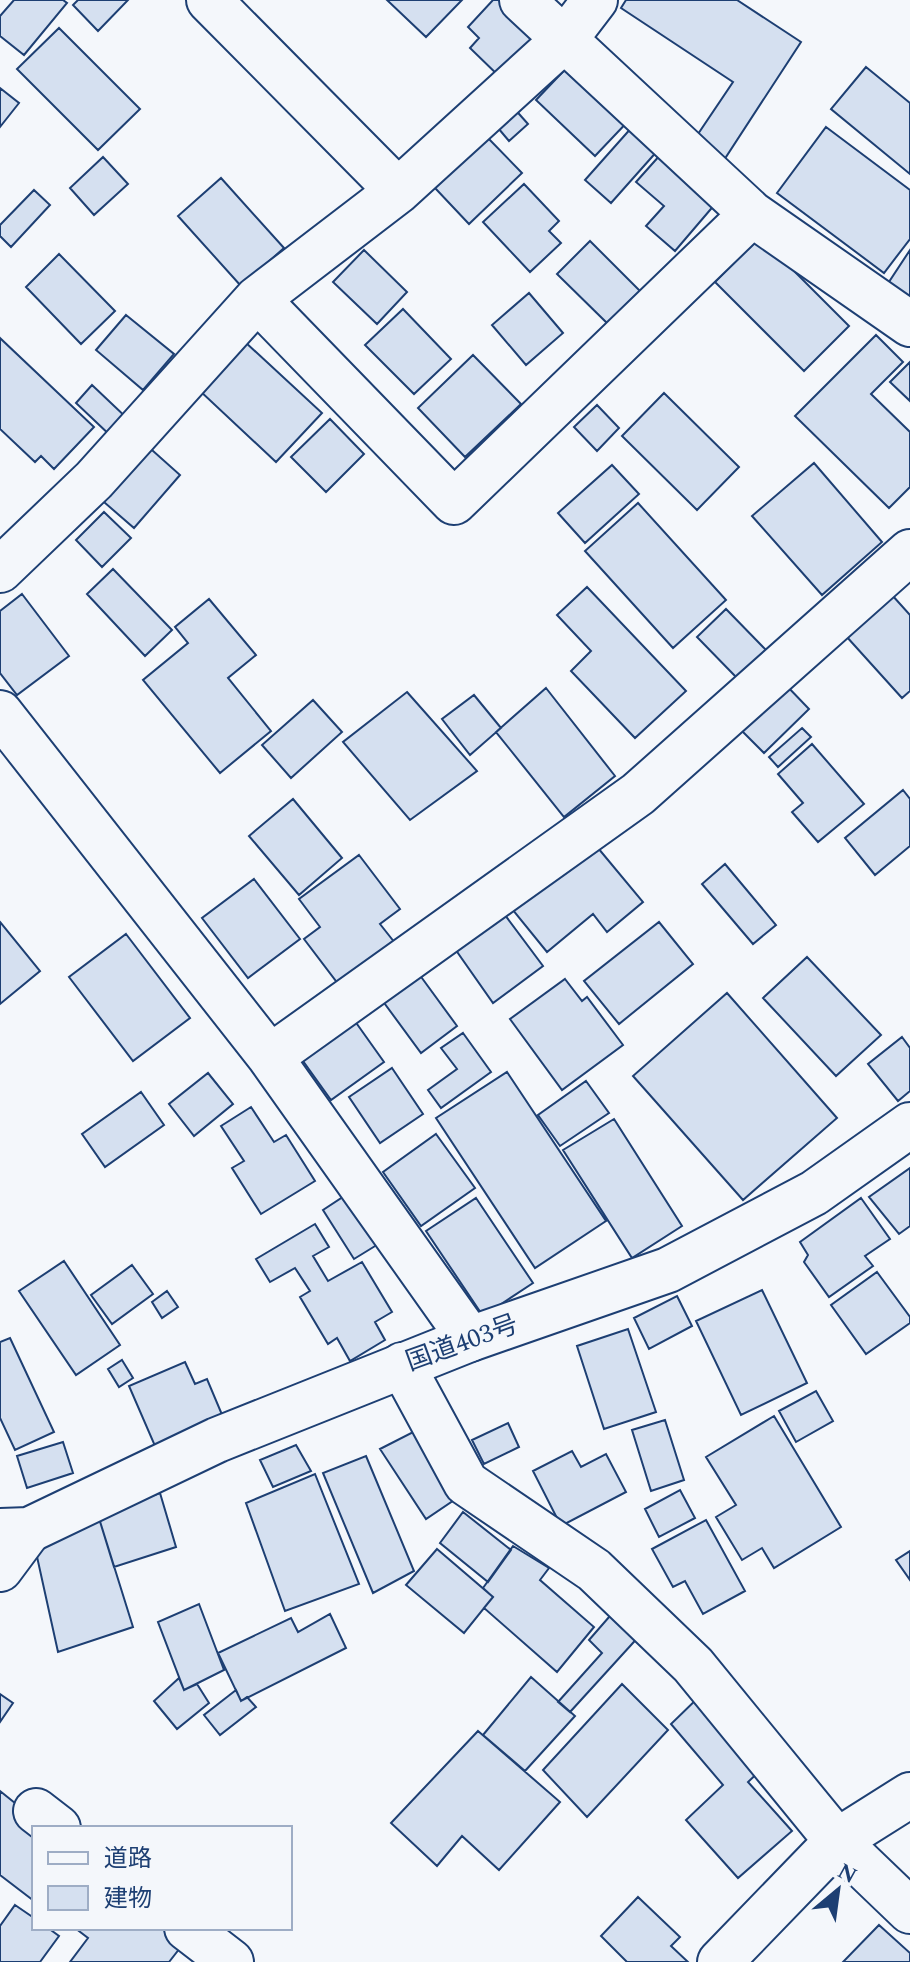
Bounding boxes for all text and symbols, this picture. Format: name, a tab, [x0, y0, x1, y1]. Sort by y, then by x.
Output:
street label: 国道403号	[400, 1304, 524, 1382]
legend	[32, 1826, 292, 1930]
text: 道路	[104, 1841, 152, 1877]
north arrow	[798, 1850, 878, 1930]
text: N	[831, 1855, 863, 1893]
text: 建物	[104, 1881, 152, 1917]

